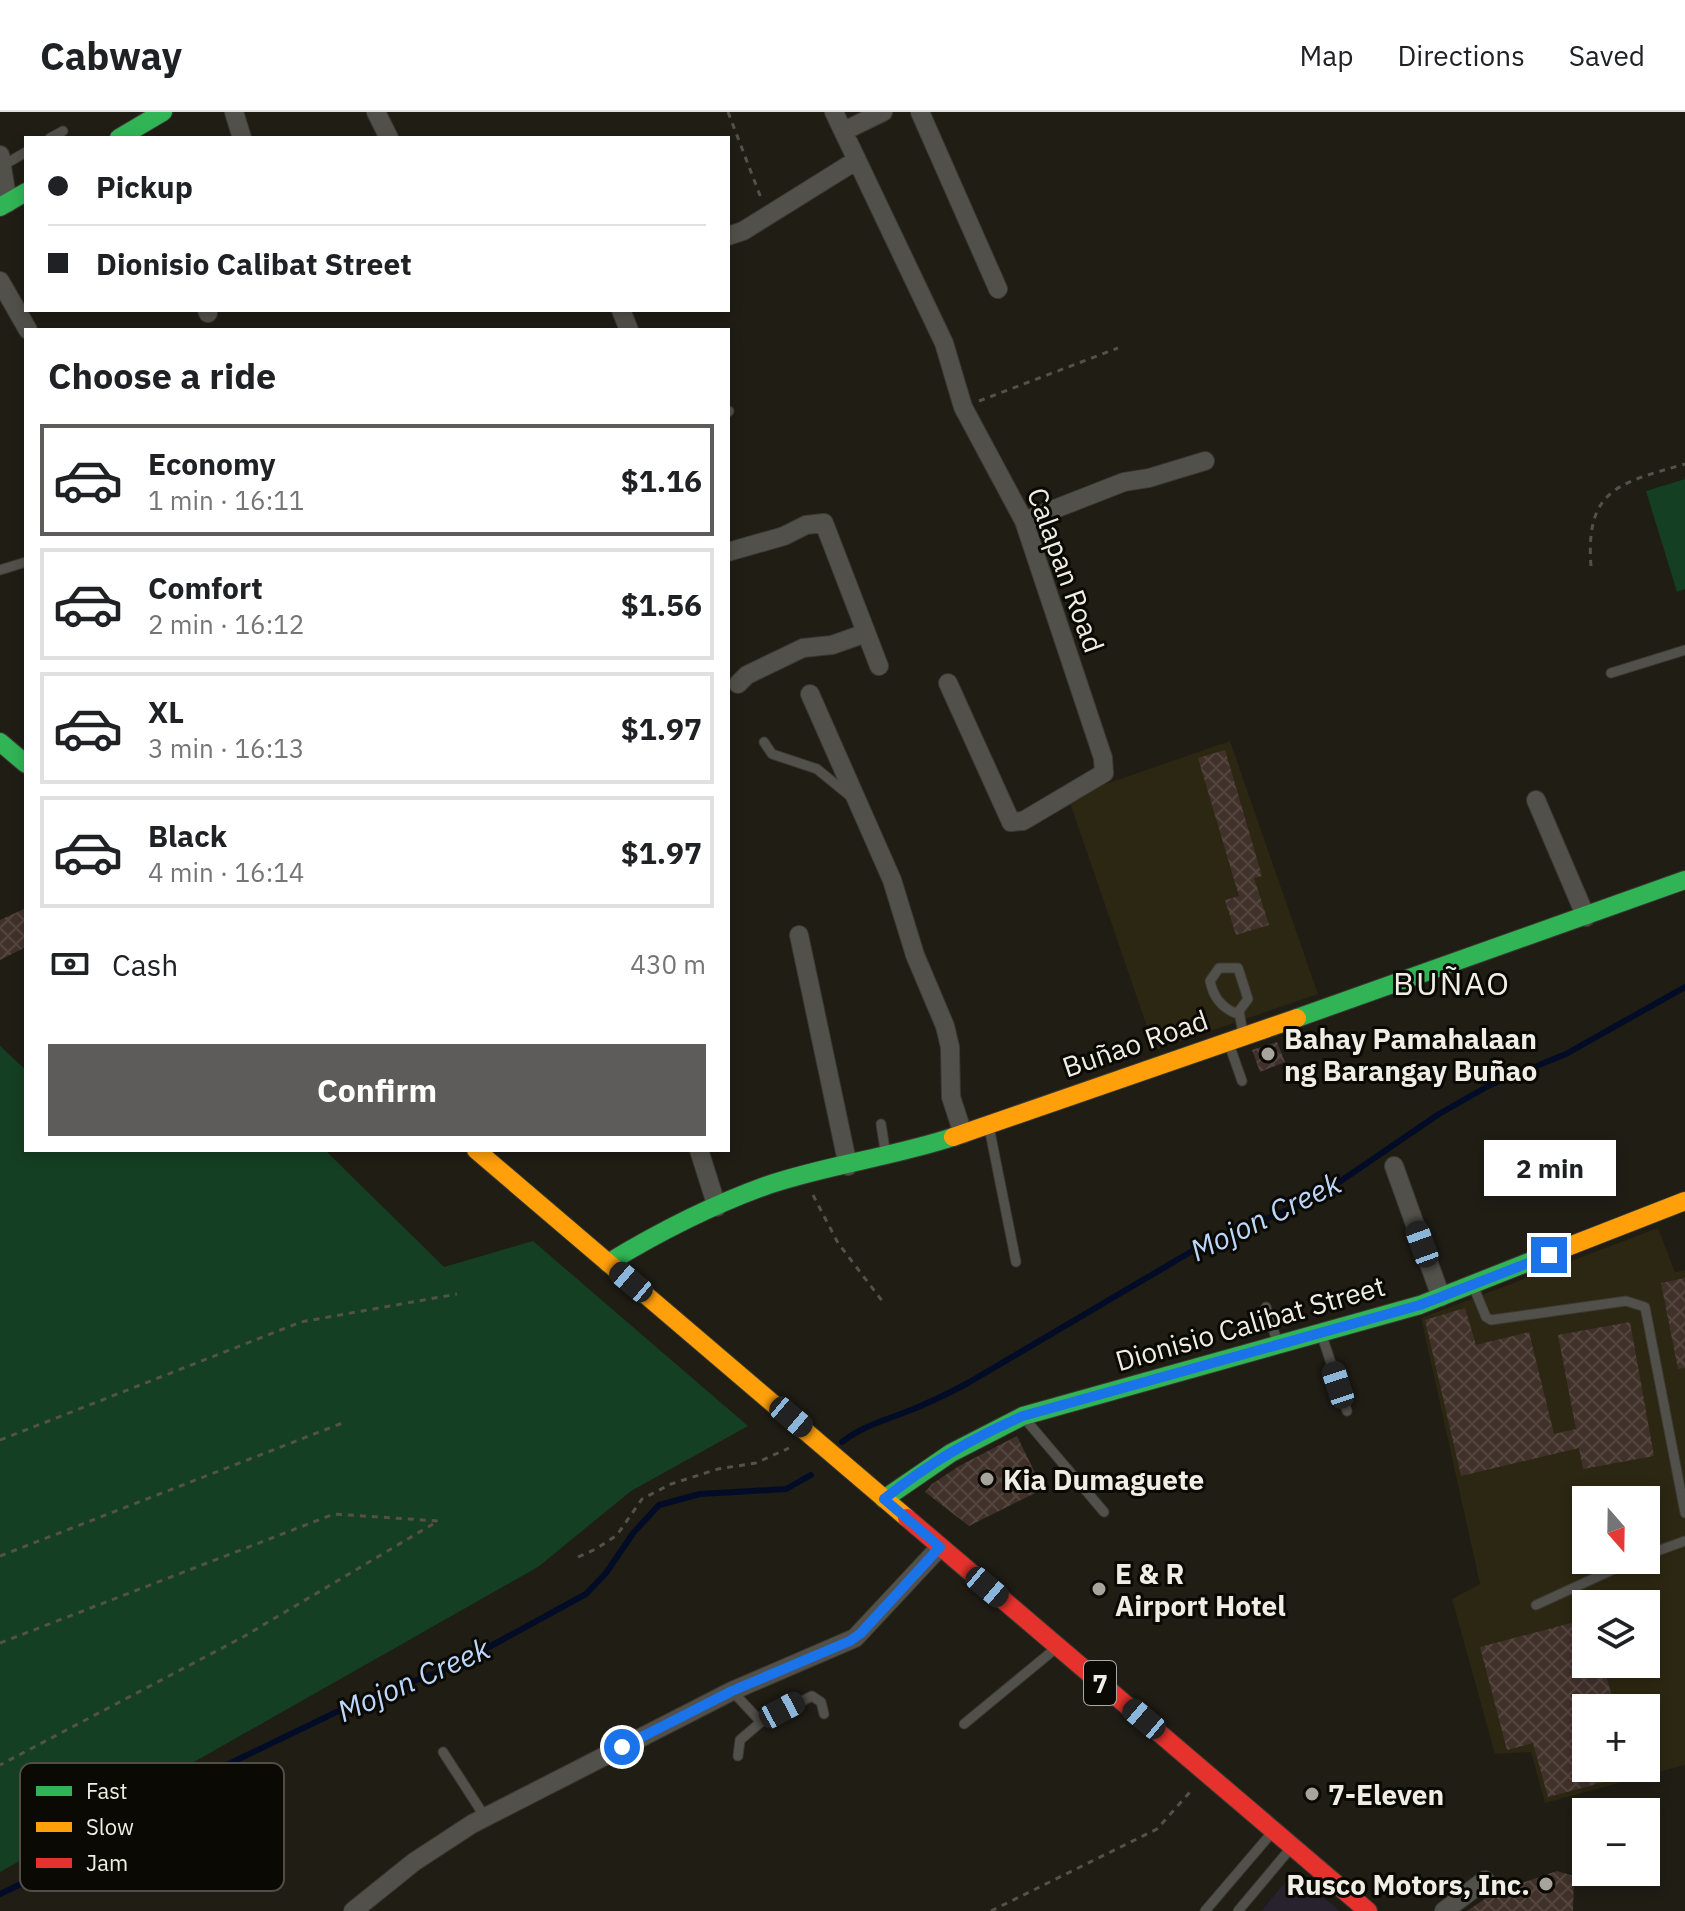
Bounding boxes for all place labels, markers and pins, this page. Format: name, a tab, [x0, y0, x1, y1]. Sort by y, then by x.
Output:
place label: Bahay Pamahalaan ng Barangay Buñao	[1284, 1020, 1537, 1089]
marker: Bahay Pamahalaan ng Barangay Buñao	[1259, 1045, 1277, 1063]
place label: Kia Dumaguete	[1003, 1461, 1204, 1498]
marker: Kia Dumaguete	[978, 1470, 996, 1488]
place label: E & R Airport Hotel	[1115, 1555, 1286, 1624]
marker: E & R Airport Hotel	[1090, 1580, 1108, 1598]
place label: 7-Eleven	[1328, 1776, 1444, 1813]
marker: 7-Eleven	[1303, 1785, 1321, 1803]
place label: Rusco Motors, Inc.	[1286, 1866, 1530, 1903]
marker: Rusco Motors, Inc.	[1537, 1875, 1555, 1893]

